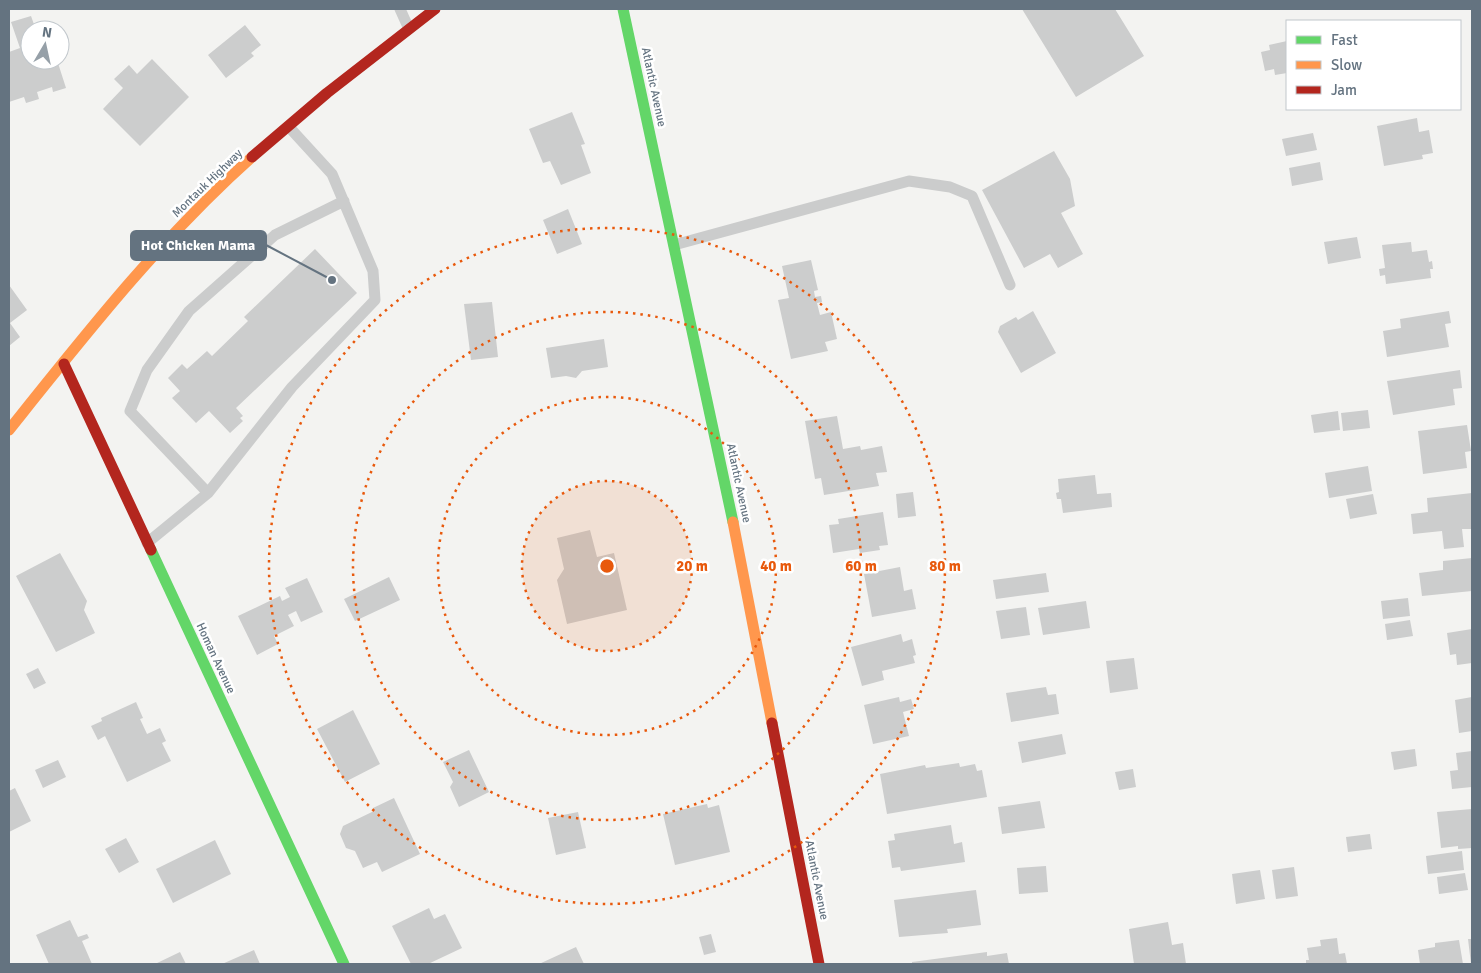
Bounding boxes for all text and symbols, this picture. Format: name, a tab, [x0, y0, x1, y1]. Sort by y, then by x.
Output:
north arrow	[20, 20, 70, 70]
legend	[1286, 20, 1461, 110]
text: N	[41, 23, 53, 42]
text: Fast	[1331, 31, 1358, 49]
street label: Atlantic Avenue	[638, 46, 669, 128]
text: Slow	[1331, 56, 1362, 74]
text: Jam	[1331, 81, 1357, 99]
street label: Montauk Highway	[169, 146, 246, 221]
callout: Hot Chicken Mama	[131, 231, 266, 260]
text: Hot Chicken Mama	[141, 237, 255, 254]
street label: Atlantic Avenue	[723, 442, 754, 524]
centre of rings	[598, 557, 616, 575]
text: 20 m	[676, 557, 708, 575]
text: 40 m	[760, 557, 792, 575]
text: 60 m	[845, 557, 877, 575]
text: 80 m	[929, 557, 961, 575]
street label: Homan Avenue	[193, 620, 239, 696]
street label: Atlantic Avenue	[801, 839, 832, 921]

